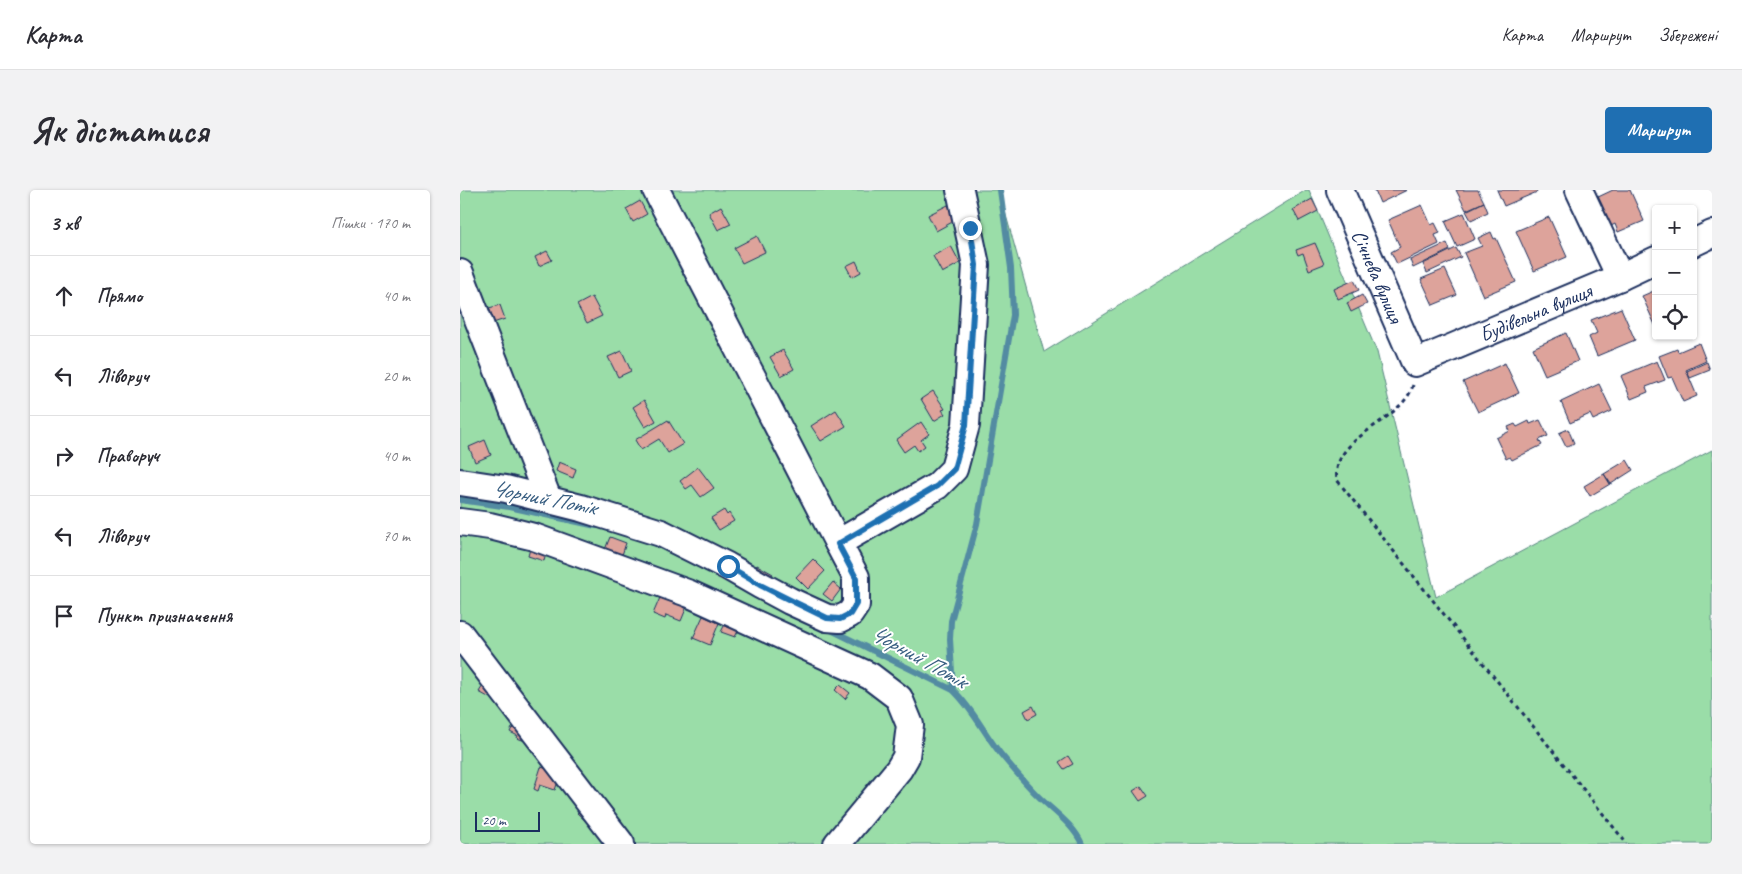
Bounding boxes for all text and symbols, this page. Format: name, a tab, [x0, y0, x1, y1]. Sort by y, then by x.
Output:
text: Карта	[25, 20, 82, 50]
text: Карта	[1502, 24, 1543, 46]
text: Маршрут	[1571, 24, 1630, 46]
text: Збережені	[1658, 24, 1717, 46]
button: Маршрут	[1605, 107, 1712, 153]
text: Як дістатися	[30, 108, 208, 153]
map controls	[1652, 205, 1697, 340]
button: +	[1652, 205, 1697, 250]
text: 3 хв	[50, 210, 79, 236]
text: Пішки · 170 m	[331, 213, 410, 233]
route end	[959, 217, 982, 240]
street label: Січнева вулиця	[1346, 226, 1410, 328]
button: −	[1652, 250, 1697, 295]
street label: Будівельна вулиця	[1475, 277, 1597, 348]
icon: ahead	[50, 282, 78, 310]
text: Прямо	[97, 284, 142, 308]
text: 40 m	[383, 286, 410, 306]
button: locate	[1652, 295, 1697, 340]
icon: left	[50, 362, 78, 390]
text: Ліворуч	[97, 364, 149, 388]
text: 20 m	[383, 366, 410, 386]
icon: right	[50, 442, 78, 470]
text: Праворуч	[97, 444, 159, 468]
text: 40 m	[383, 446, 410, 466]
water label: Чорний Потік	[490, 474, 602, 523]
icon: left	[50, 522, 78, 550]
text: Ліворуч	[97, 524, 149, 548]
text: 70 m	[383, 526, 410, 546]
route start	[717, 555, 740, 578]
icon: arrive	[50, 602, 78, 630]
text: Пункт призначення	[97, 604, 232, 628]
water label: Чорний Потік	[866, 619, 975, 697]
scale bar	[475, 809, 540, 832]
text: 20 m	[482, 812, 506, 829]

